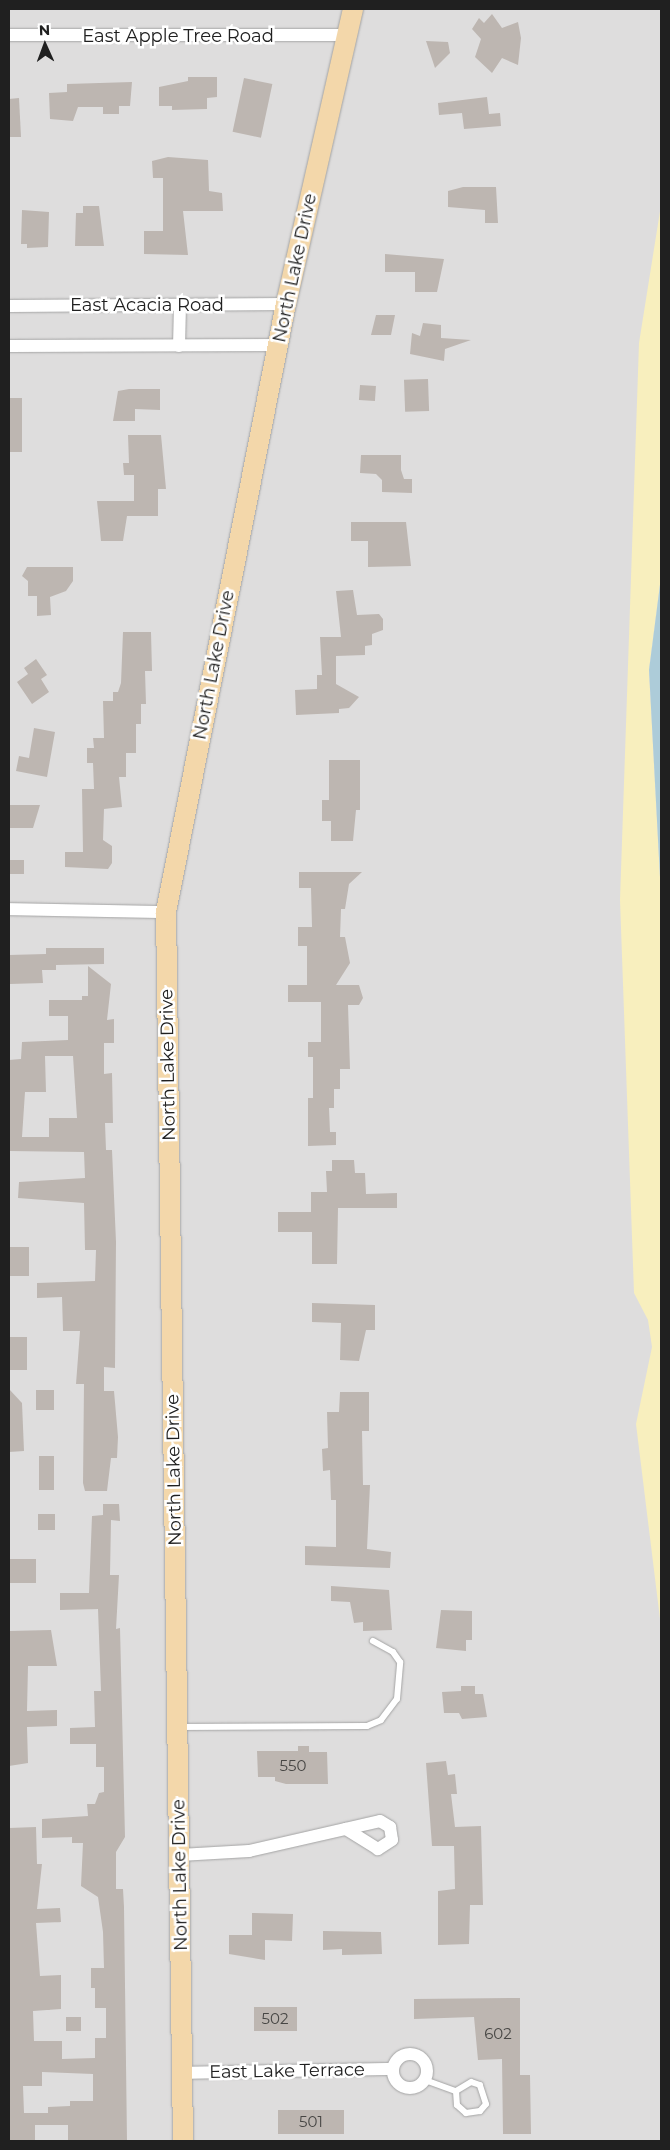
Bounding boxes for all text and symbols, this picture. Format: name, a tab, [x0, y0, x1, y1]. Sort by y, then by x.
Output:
north arrow	[20, 20, 70, 70]
text: N	[39, 21, 50, 39]
street label: East Apple Tree Road	[82, 25, 274, 47]
street label: North Lake Drive	[269, 191, 321, 345]
street label: East Acacia Road	[70, 294, 224, 316]
street label: North Lake Drive	[189, 588, 239, 742]
street label: North Lake Drive	[156, 989, 180, 1141]
street label: North Lake Drive	[162, 1394, 186, 1546]
house number: 550	[280, 1757, 306, 1775]
street label: North Lake Drive	[168, 1799, 192, 1951]
house number: 502	[262, 2010, 288, 2028]
house number: 602	[484, 2025, 512, 2043]
street label: East Lake Terrace	[209, 2059, 365, 2083]
house number: 501	[299, 2113, 323, 2131]

